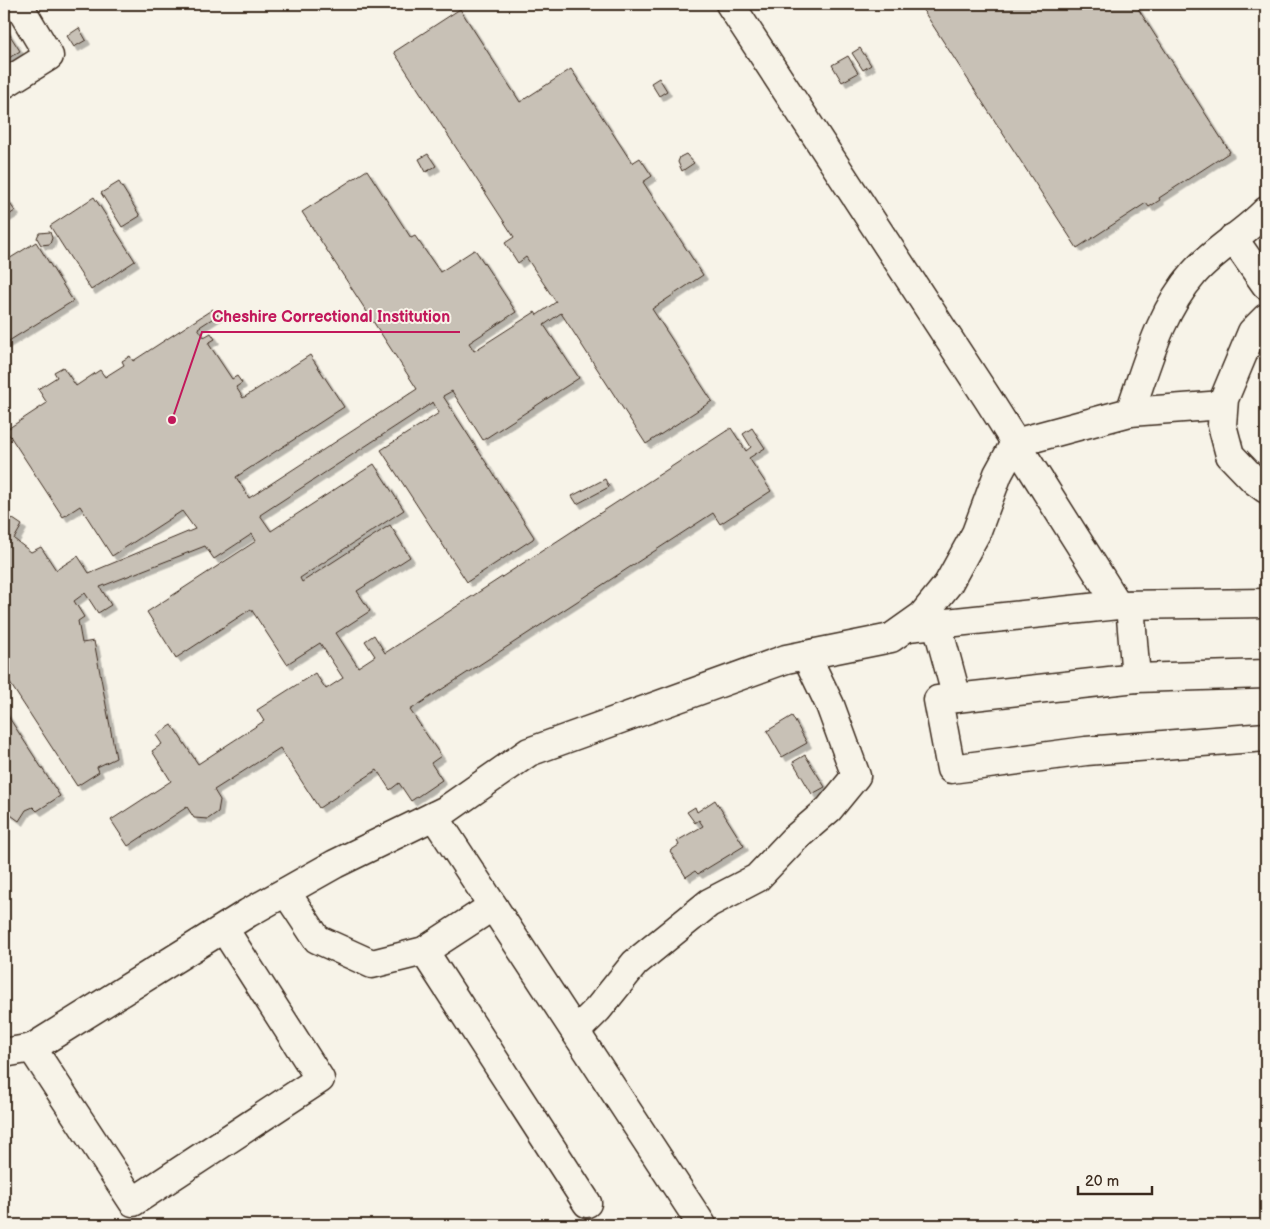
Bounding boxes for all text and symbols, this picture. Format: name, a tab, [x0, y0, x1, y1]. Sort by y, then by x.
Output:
callout: Cheshire Correctional Institution	[202, 301, 460, 332]
text: Cheshire Correctional Institution	[212, 308, 450, 327]
scale bar	[1078, 1164, 1151, 1196]
text: 20 m	[1085, 1172, 1119, 1191]

